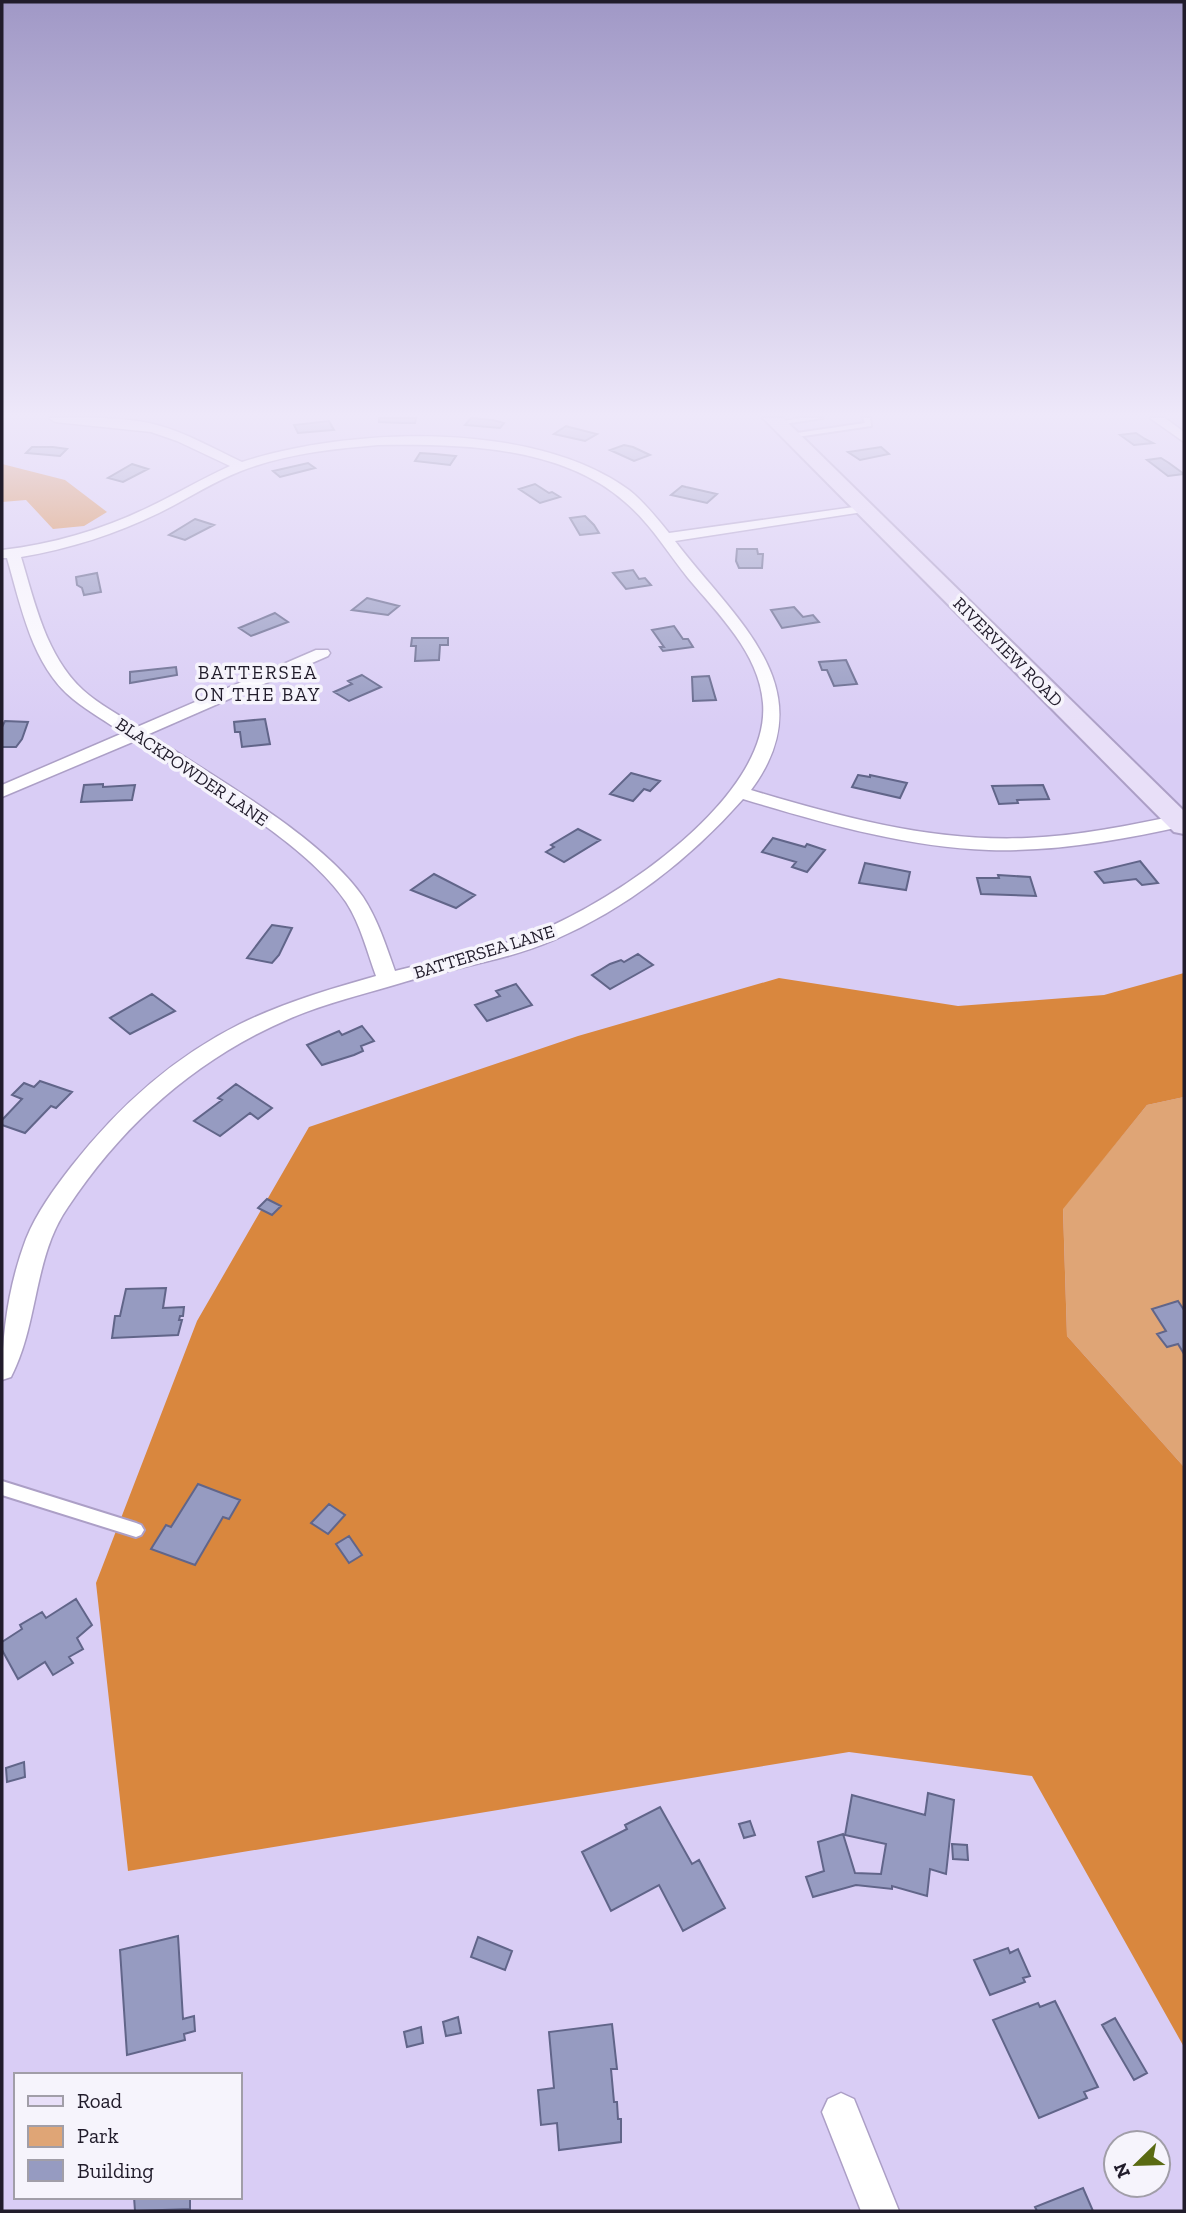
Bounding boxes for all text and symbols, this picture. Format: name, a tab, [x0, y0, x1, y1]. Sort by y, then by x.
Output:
street label: RIVERVIEW ROAD	[949, 593, 1067, 711]
district label: BATTERSEA ON THE BAY	[195, 661, 321, 706]
street label: BLACKPOWDER LANE	[112, 713, 272, 831]
street label: BATTERSEA LANE	[411, 920, 557, 984]
legend	[14, 2073, 242, 2199]
text: Road	[77, 2088, 123, 2113]
text: Park	[77, 2123, 119, 2148]
north arrow	[1102, 2129, 1172, 2199]
text: Building	[77, 2158, 154, 2183]
text: N	[1108, 2159, 1135, 2182]

